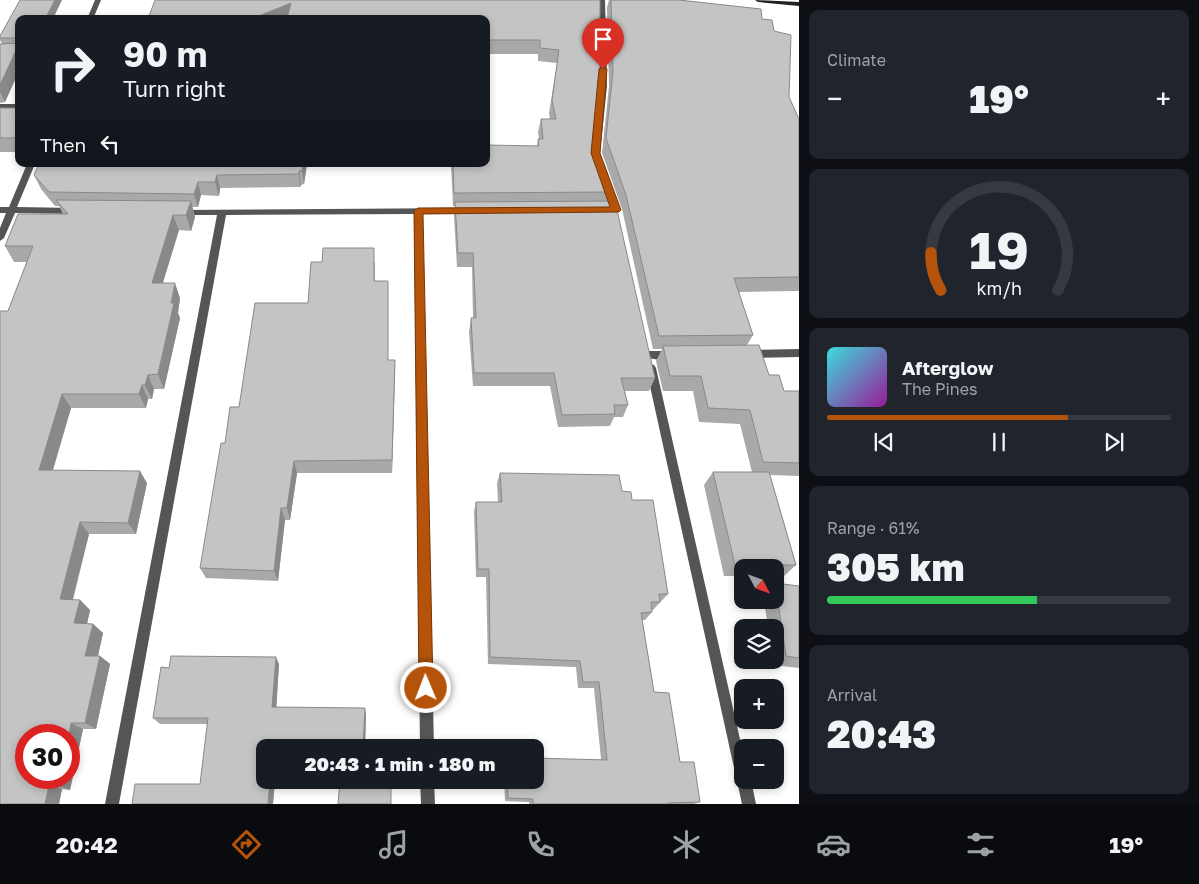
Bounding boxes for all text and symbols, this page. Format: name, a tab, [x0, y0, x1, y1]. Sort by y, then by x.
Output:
pin	[582, 18, 624, 69]
icon: arrive	[589, 25, 617, 53]
text: 90 m	[123, 33, 207, 75]
icon: right	[40, 35, 105, 100]
text: Climate	[827, 50, 886, 70]
text: Turn right	[123, 75, 226, 102]
text: 19°	[969, 76, 1029, 121]
text: −	[827, 82, 842, 115]
text: +	[1156, 82, 1171, 115]
icon: left	[96, 130, 124, 158]
text: Then	[40, 133, 86, 156]
text: 19	[969, 218, 1029, 280]
text: km/h	[976, 277, 1022, 299]
text: Afterglow	[902, 356, 993, 379]
text: The Pines	[902, 379, 977, 399]
icon: previous	[870, 428, 898, 456]
icon: pause	[985, 428, 1013, 456]
icon: next	[1100, 428, 1128, 456]
text: Range · 61%	[827, 518, 919, 538]
text: 305 km	[827, 544, 965, 589]
north arrow	[734, 559, 784, 609]
map controls	[734, 559, 784, 789]
button: layers	[734, 619, 784, 669]
position arrow	[399, 661, 451, 713]
button: +	[734, 679, 784, 729]
text: Arrival	[827, 685, 877, 705]
text: 20:43	[827, 711, 936, 756]
speed limit sign: 30	[15, 724, 80, 789]
button: −	[734, 739, 784, 789]
text: 20:43 · 1 min · 180 m	[305, 752, 495, 775]
icon: directions	[229, 827, 264, 862]
icon: music	[376, 827, 411, 862]
icon: phone	[523, 827, 558, 862]
icon: climate	[669, 827, 704, 862]
icon: car	[816, 827, 851, 862]
icon: filters	[963, 827, 998, 862]
text: 20:42	[56, 831, 118, 858]
text: 19°	[1109, 831, 1143, 858]

